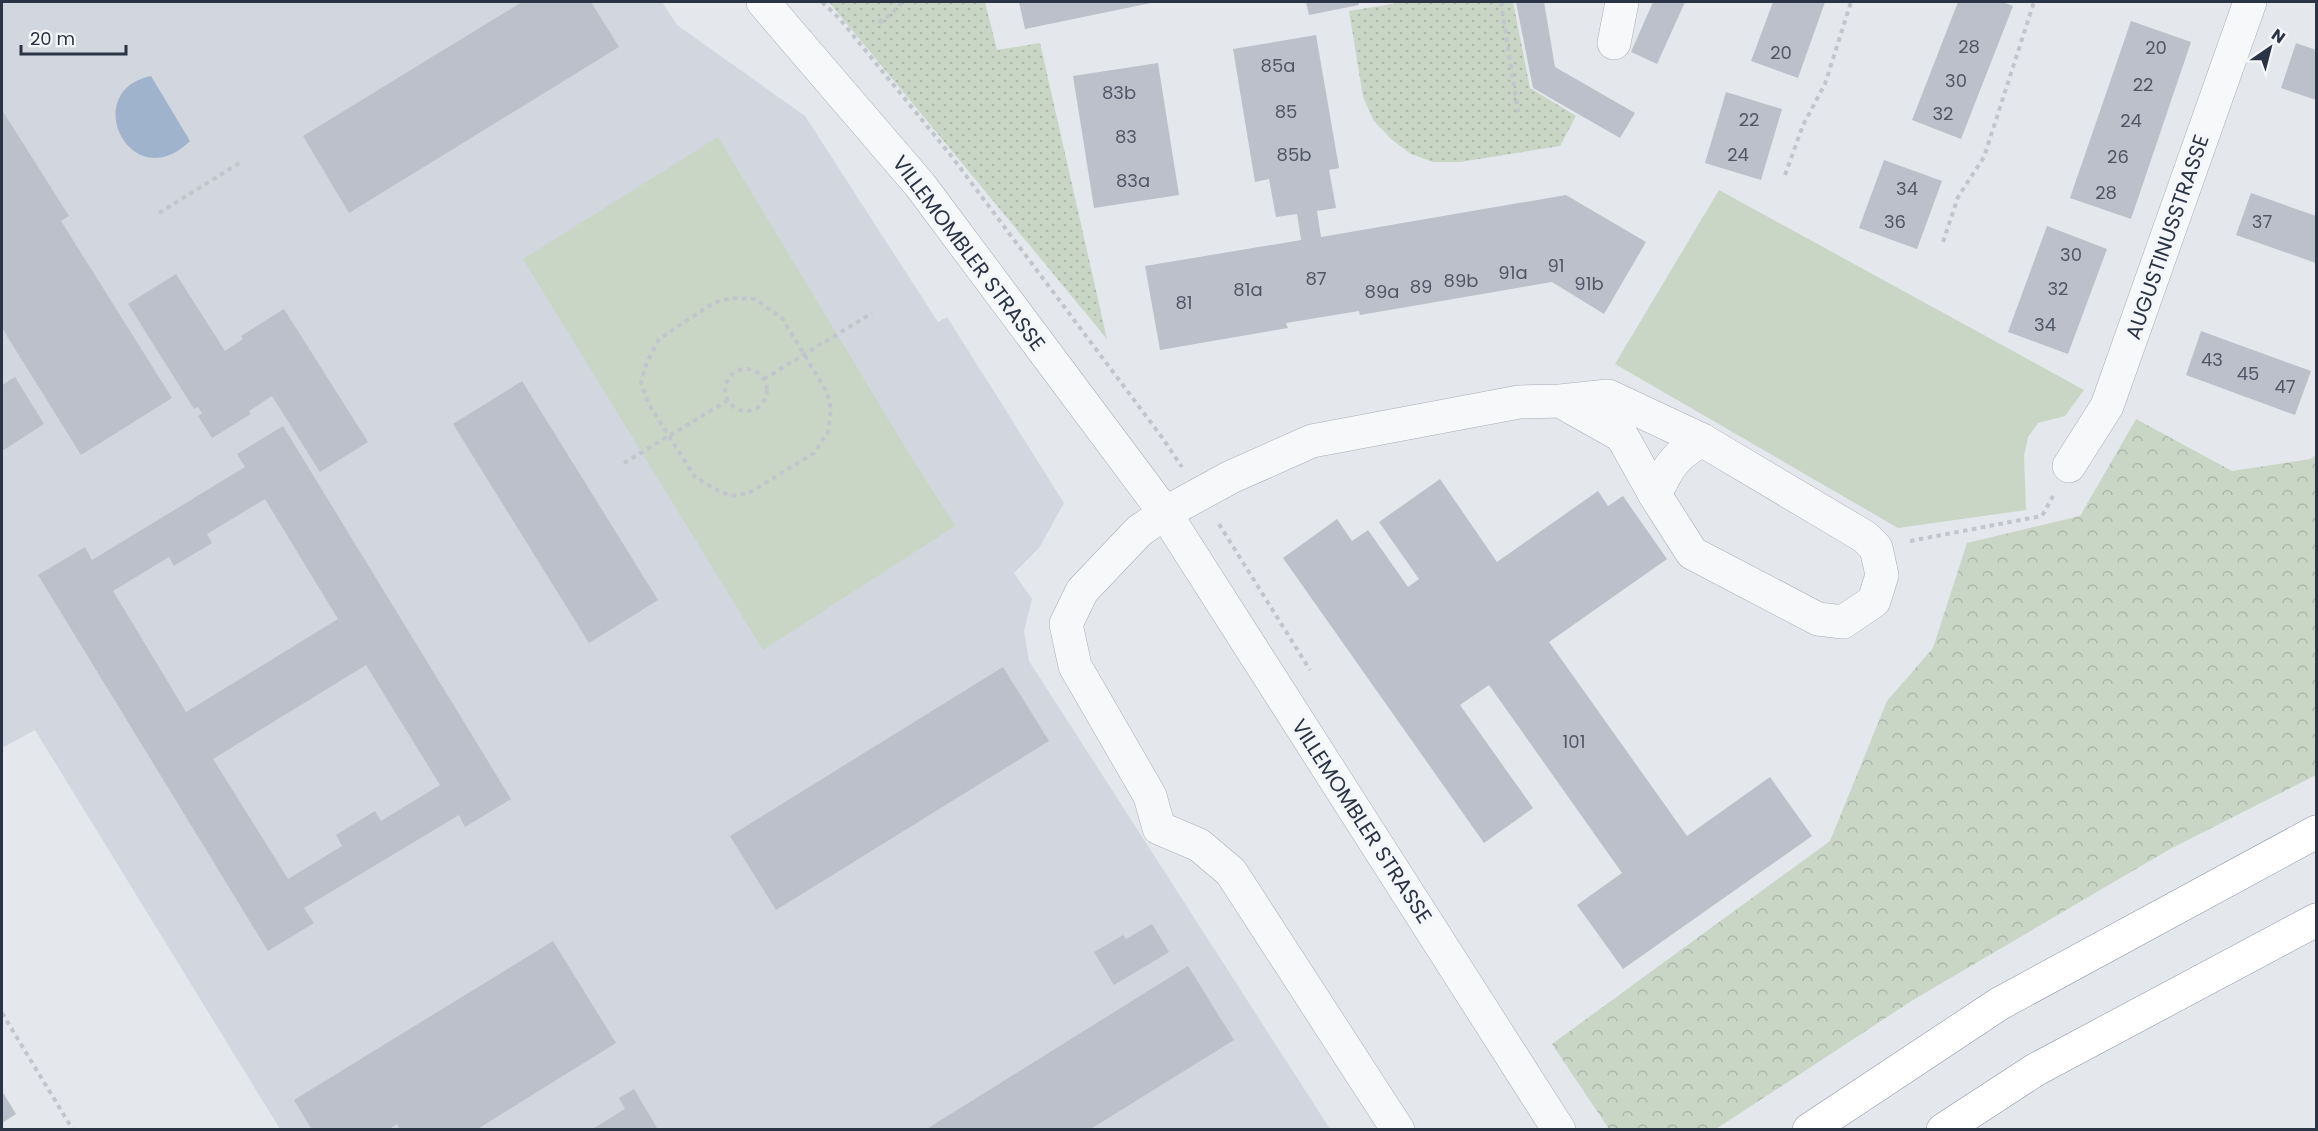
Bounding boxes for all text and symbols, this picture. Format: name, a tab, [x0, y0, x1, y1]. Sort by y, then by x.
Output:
scale bar	[21, 18, 126, 56]
north arrow	[2240, 18, 2300, 78]
text: N	[2267, 23, 2290, 49]
text: 20 m	[30, 26, 75, 51]
house number: 28	[1958, 34, 1980, 59]
house number: 20	[2145, 35, 2167, 60]
house number: 20	[1770, 40, 1792, 65]
house number: 85a	[1261, 53, 1295, 78]
house number: 30	[1945, 68, 1967, 93]
house number: 22	[2133, 72, 2153, 97]
house number: 83b	[1102, 80, 1136, 105]
house number: 85	[1275, 99, 1297, 124]
house number: 32	[1933, 101, 1953, 126]
house number: 22	[1739, 107, 1759, 132]
house number: 24	[2120, 108, 2142, 133]
house number: 83	[1115, 124, 1137, 149]
street label: AUGUSTINUSSTRASSE	[2118, 131, 2216, 343]
house number: 85b	[1277, 142, 1311, 167]
house number: 24	[1727, 142, 1749, 167]
house number: 26	[2107, 144, 2129, 169]
street label: VILLEMOMBLER STRASSE	[886, 149, 1052, 357]
house number: 83a	[1116, 168, 1150, 193]
house number: 34	[1896, 176, 1918, 201]
house number: 28	[2095, 180, 2117, 205]
house number: 36	[1884, 209, 1906, 234]
house number: 37	[2252, 209, 2272, 234]
house number: 30	[2060, 242, 2082, 267]
house number: 91	[1547, 253, 1565, 278]
house number: 91a	[1498, 260, 1528, 285]
house number: 87	[1305, 266, 1327, 291]
house number: 89b	[1444, 268, 1478, 293]
house number: 91b	[1574, 271, 1604, 296]
house number: 89	[1410, 274, 1432, 299]
house number: 32	[2048, 276, 2068, 301]
house number: 81a	[1233, 277, 1263, 302]
house number: 89a	[1365, 279, 1399, 304]
house number: 81	[1175, 290, 1193, 315]
house number: 34	[2034, 312, 2056, 337]
house number: 43	[2201, 347, 2223, 372]
house number: 45	[2237, 361, 2259, 386]
house number: 47	[2274, 374, 2296, 399]
street label: VILLEMOMBLER STRASSE	[1285, 713, 1439, 929]
house number: 101	[1563, 729, 1585, 754]

